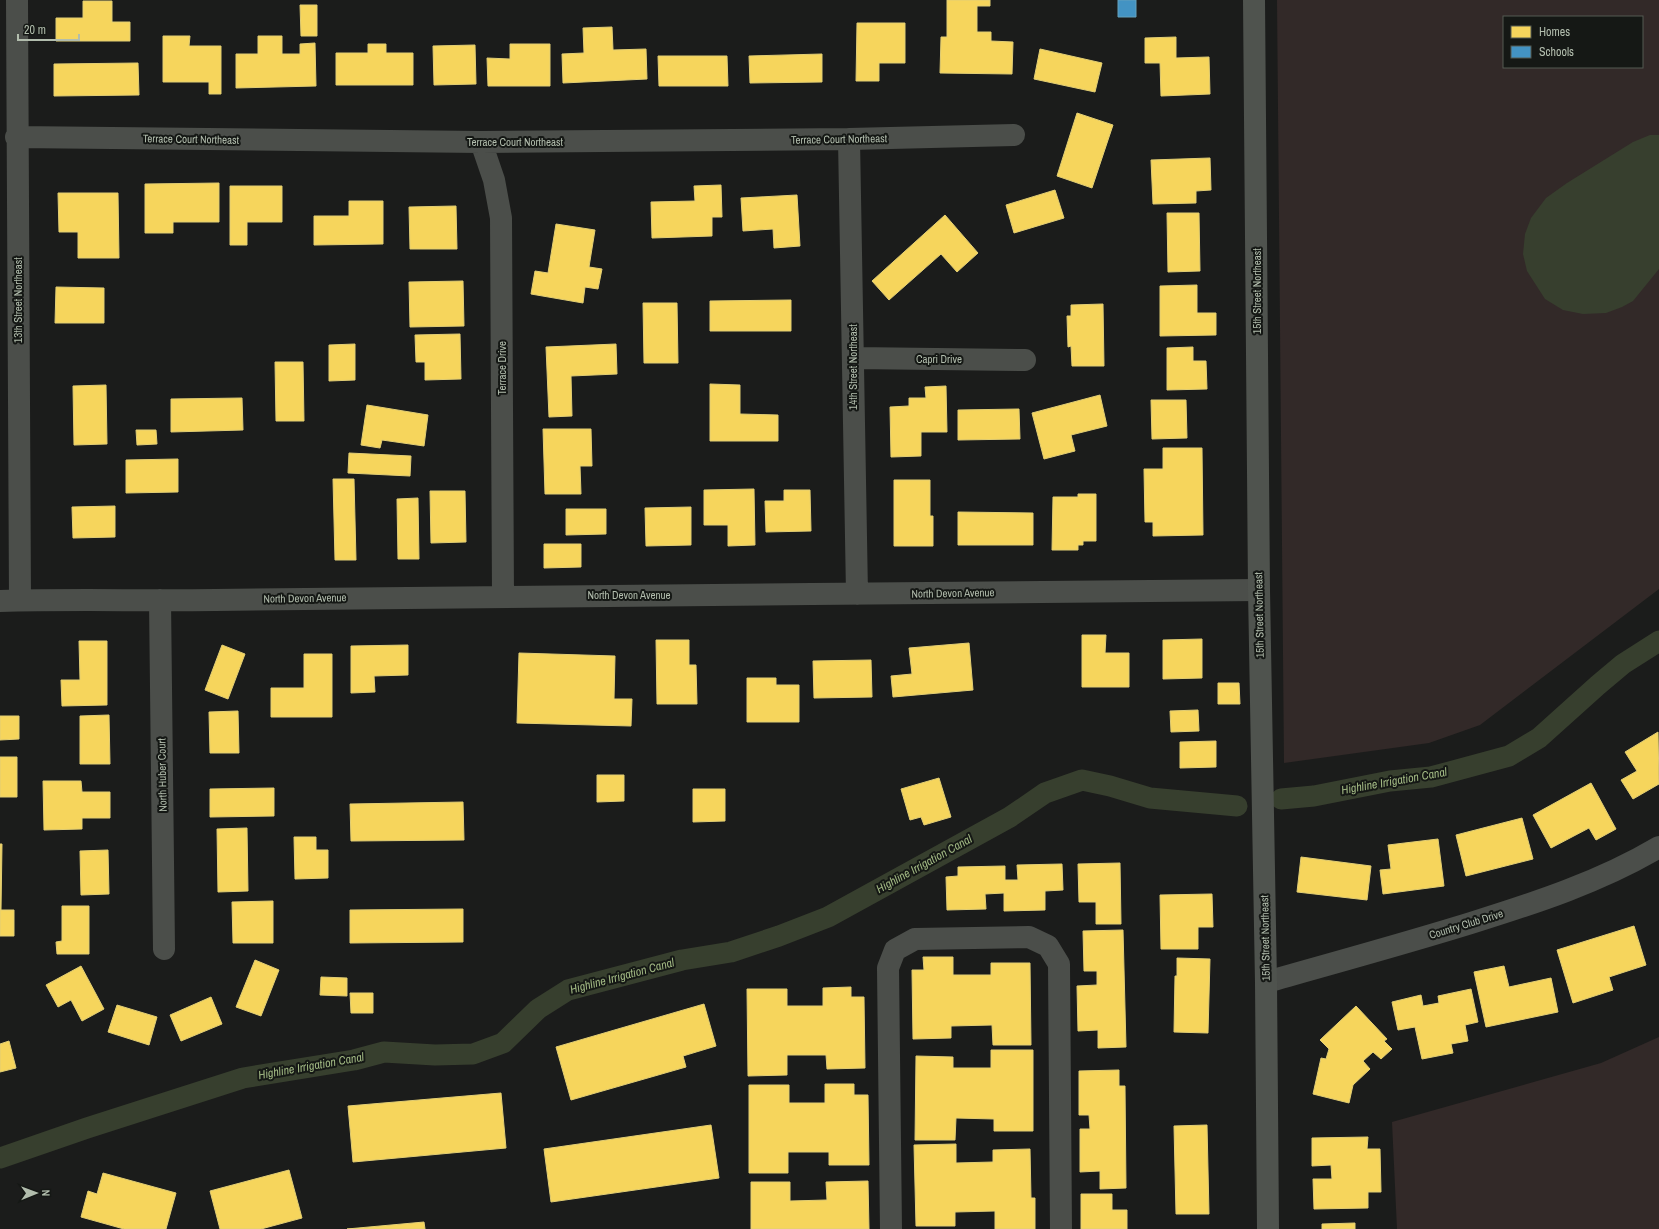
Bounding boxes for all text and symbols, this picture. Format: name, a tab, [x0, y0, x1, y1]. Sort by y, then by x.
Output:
scale bar	[18, 16, 79, 42]
legend	[1503, 16, 1643, 68]
text: 20 m	[24, 22, 46, 38]
text: Homes	[1539, 24, 1570, 40]
text: Schools	[1539, 44, 1574, 60]
street label: Terrace Court Northeast	[143, 131, 240, 147]
street label: Terrace Court Northeast	[791, 131, 888, 147]
street label: Terrace Court Northeast	[467, 135, 564, 149]
street label: 15th Street Northeast	[1250, 248, 1264, 334]
street label: 13th Street Northeast	[11, 257, 25, 343]
street label: 14th Street Northeast	[846, 324, 860, 410]
street label: Terrace Drive	[495, 341, 509, 395]
street label: Capri Drive	[916, 352, 962, 366]
street label: 15th Street Northeast	[1251, 572, 1267, 658]
street label: North Devon Avenue	[911, 585, 995, 601]
street label: North Devon Avenue	[587, 588, 671, 602]
street label: North Devon Avenue	[263, 590, 347, 606]
street label: North Huber Court	[154, 738, 170, 812]
water label: Highline Irrigation Canal	[1340, 764, 1449, 798]
water label: Highline Irrigation Canal	[873, 831, 975, 897]
street label: 15th Street Northeast	[1257, 895, 1273, 981]
street label: Country Club Drive	[1427, 906, 1505, 942]
water label: Highline Irrigation Canal	[568, 954, 677, 998]
water label: Highline Irrigation Canal	[257, 1049, 366, 1083]
north arrow	[16, 1173, 56, 1213]
text: N	[39, 1189, 53, 1196]

